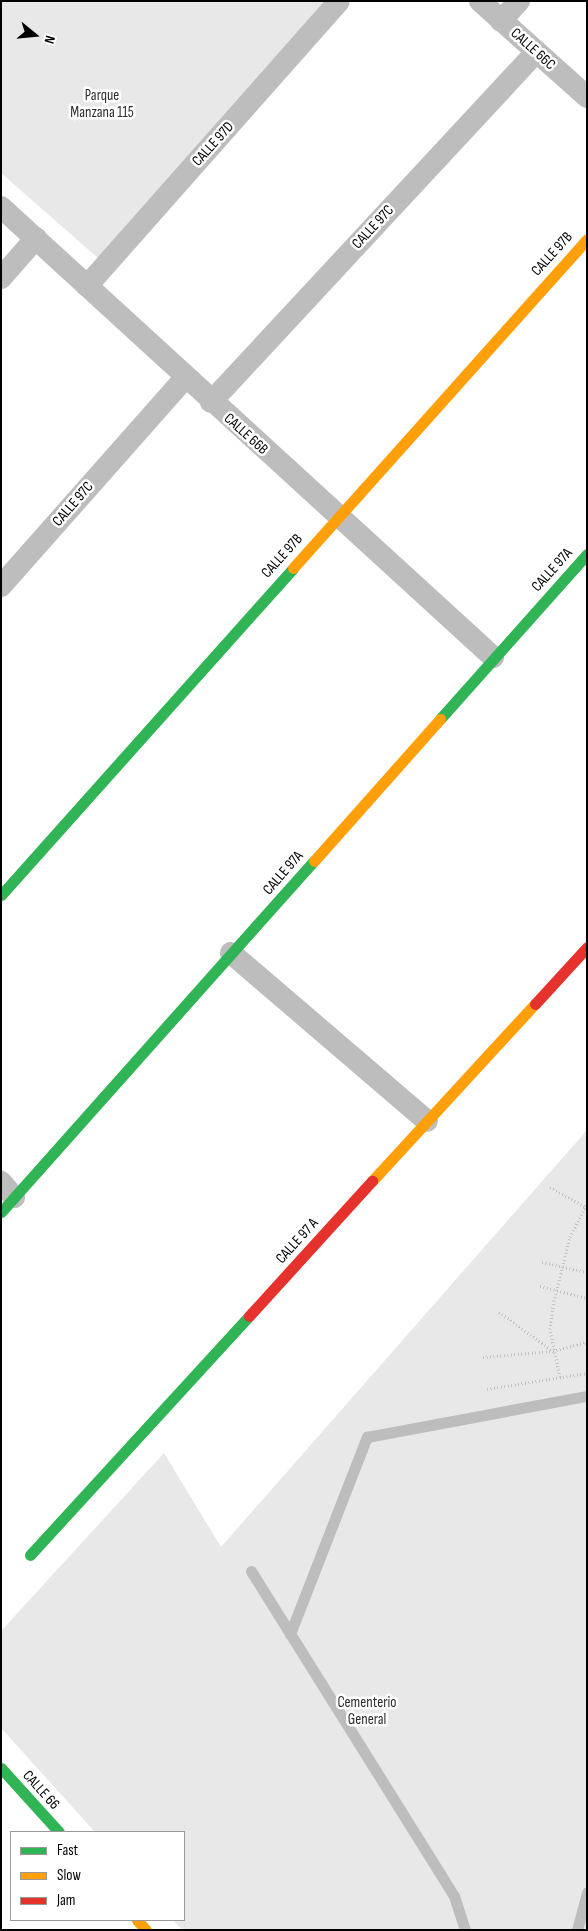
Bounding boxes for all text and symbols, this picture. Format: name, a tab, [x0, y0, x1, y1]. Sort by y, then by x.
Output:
north arrow	[10, 10, 60, 60]
street label: CALLE 66C	[507, 24, 559, 74]
text: N	[41, 33, 59, 46]
park label: Parque Manzana 115	[70, 86, 134, 121]
street label: CALLE 97D	[188, 118, 238, 170]
street label: CALLE 97C	[348, 201, 398, 253]
street label: CALLE 97B	[528, 228, 576, 280]
street label: CALLE 66B	[220, 410, 272, 458]
street label: CALLE 97C	[49, 478, 97, 530]
street label: CALLE 97B	[258, 530, 306, 582]
street label: CALLE 97A	[528, 545, 576, 595]
street label: CALLE 97A	[259, 847, 307, 899]
street label: CALLE 97 A	[272, 1215, 322, 1267]
park label: Cementerio General	[337, 1693, 397, 1728]
street label: CALLE 66	[19, 1767, 63, 1813]
legend	[10, 1831, 185, 1921]
text: Fast	[57, 1841, 78, 1860]
text: Slow	[57, 1866, 81, 1885]
text: Jam	[57, 1891, 75, 1910]

